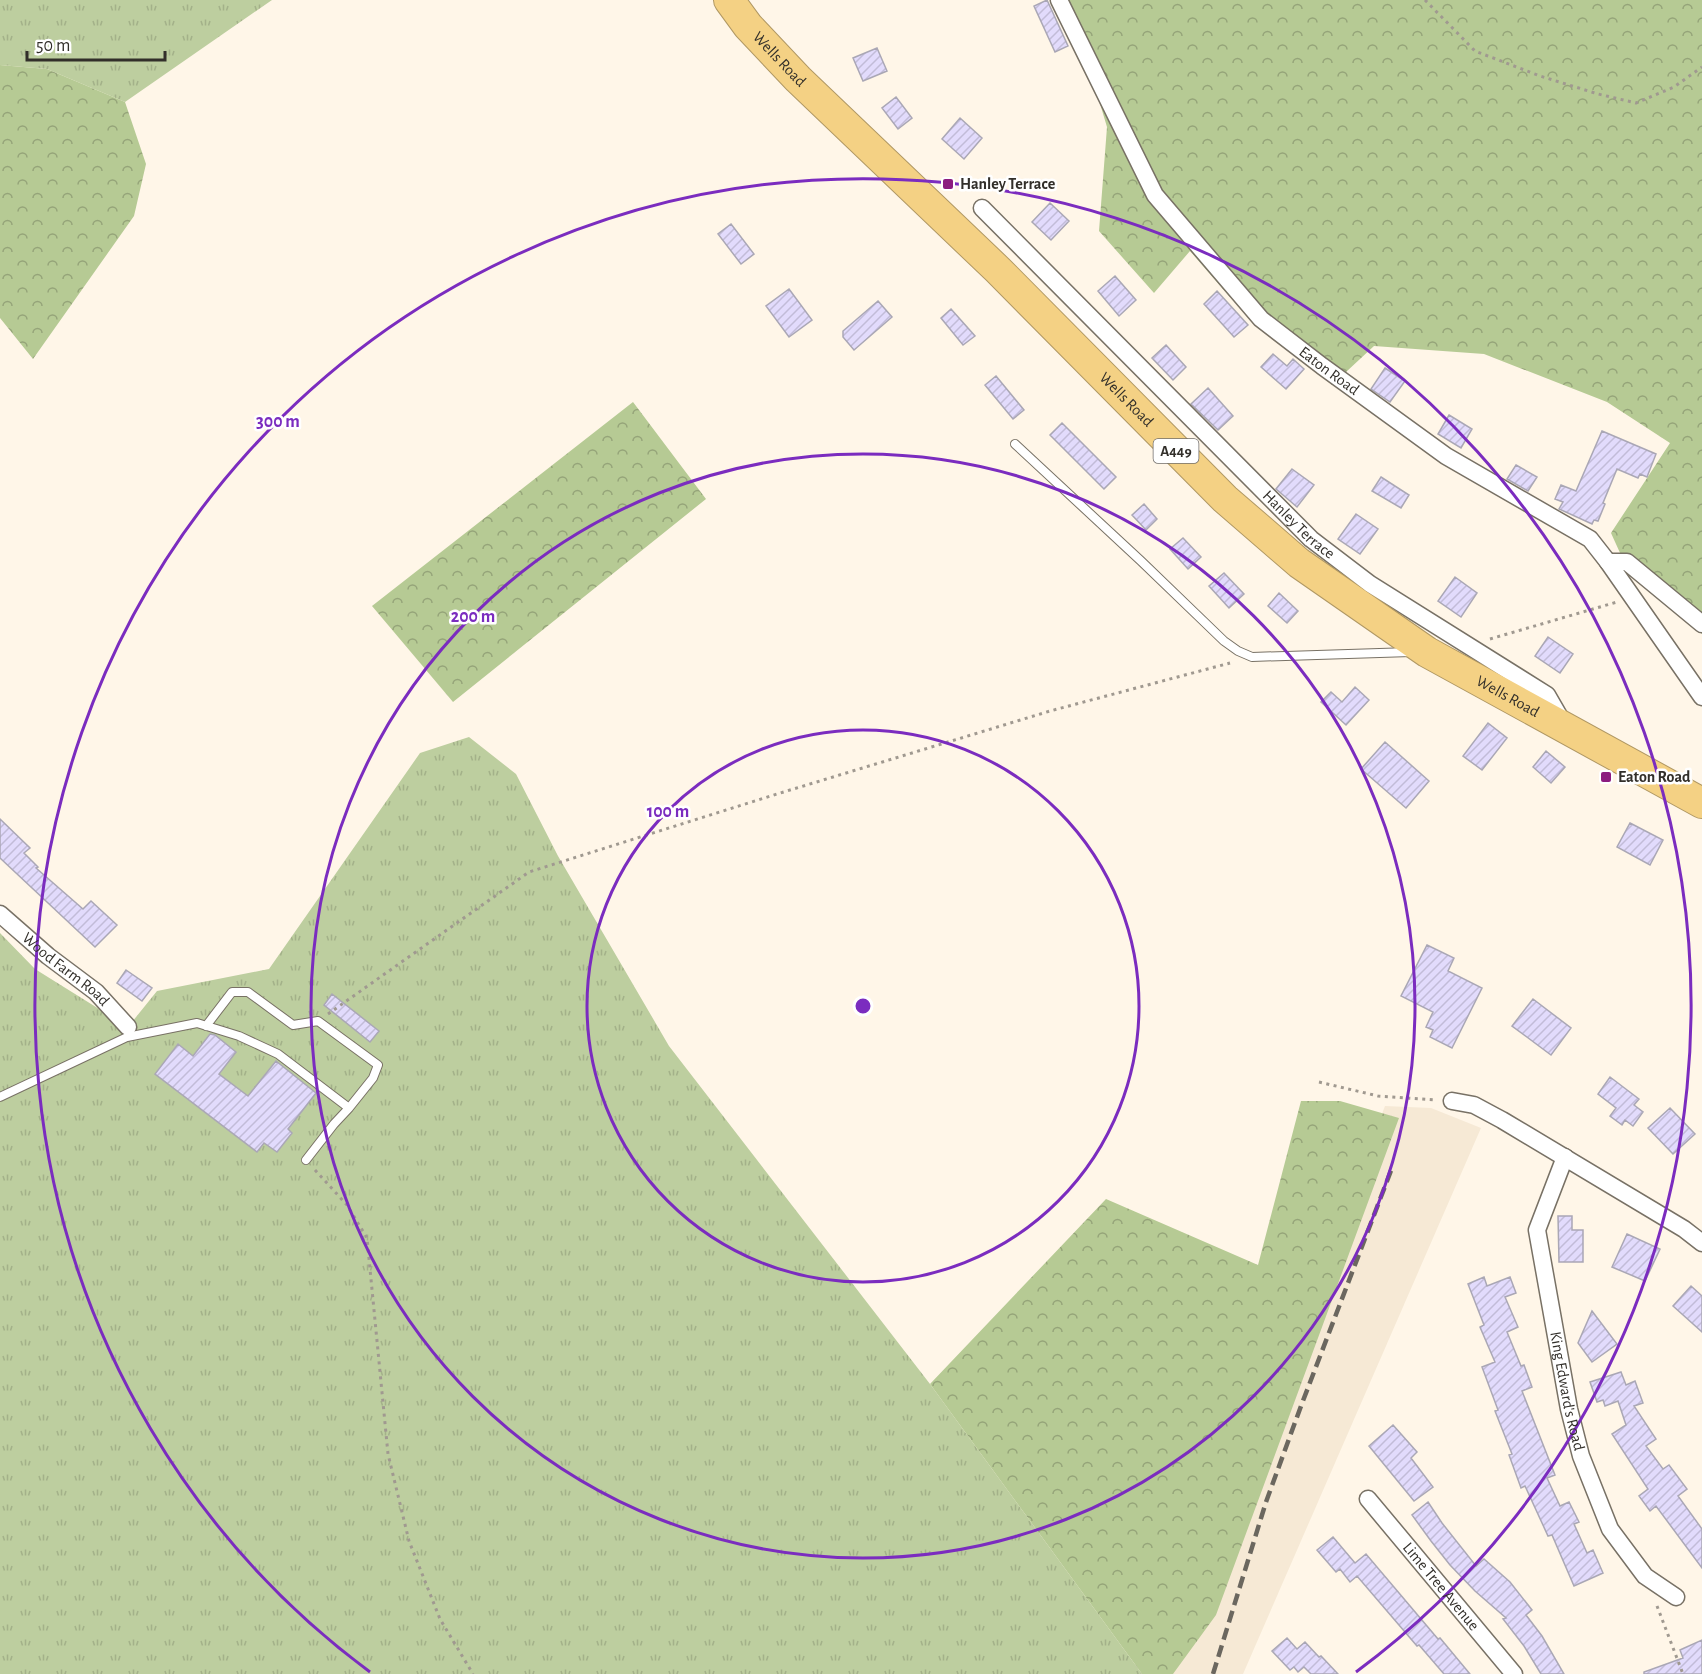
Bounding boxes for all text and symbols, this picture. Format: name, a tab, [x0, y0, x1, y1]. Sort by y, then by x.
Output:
scale bar	[27, 24, 165, 62]
street label: Wells Road	[750, 29, 809, 90]
text: 50 m	[36, 37, 70, 55]
place label: Hanley Terrace	[960, 176, 1056, 193]
marker: Hanley Terrace	[941, 177, 955, 191]
street label: Eaton Road	[1296, 343, 1362, 398]
street label: Wells Road	[1096, 369, 1156, 430]
text: 300 m	[256, 413, 300, 431]
road number: A449	[1154, 439, 1198, 463]
street label: Hanley Terrace	[1260, 487, 1338, 562]
text: 200 m	[451, 608, 495, 626]
street label: Wells Road	[1474, 673, 1542, 720]
place label: Eaton Road	[1618, 769, 1691, 785]
marker: Eaton Road	[1599, 770, 1613, 784]
text: 100 m	[647, 803, 689, 821]
street label: Wood Farm Road	[19, 930, 112, 1009]
centre of rings	[853, 996, 873, 1016]
street label: King Edward's Road	[1547, 1330, 1587, 1452]
street label: Lime Tree Avenue	[1400, 1539, 1482, 1634]

